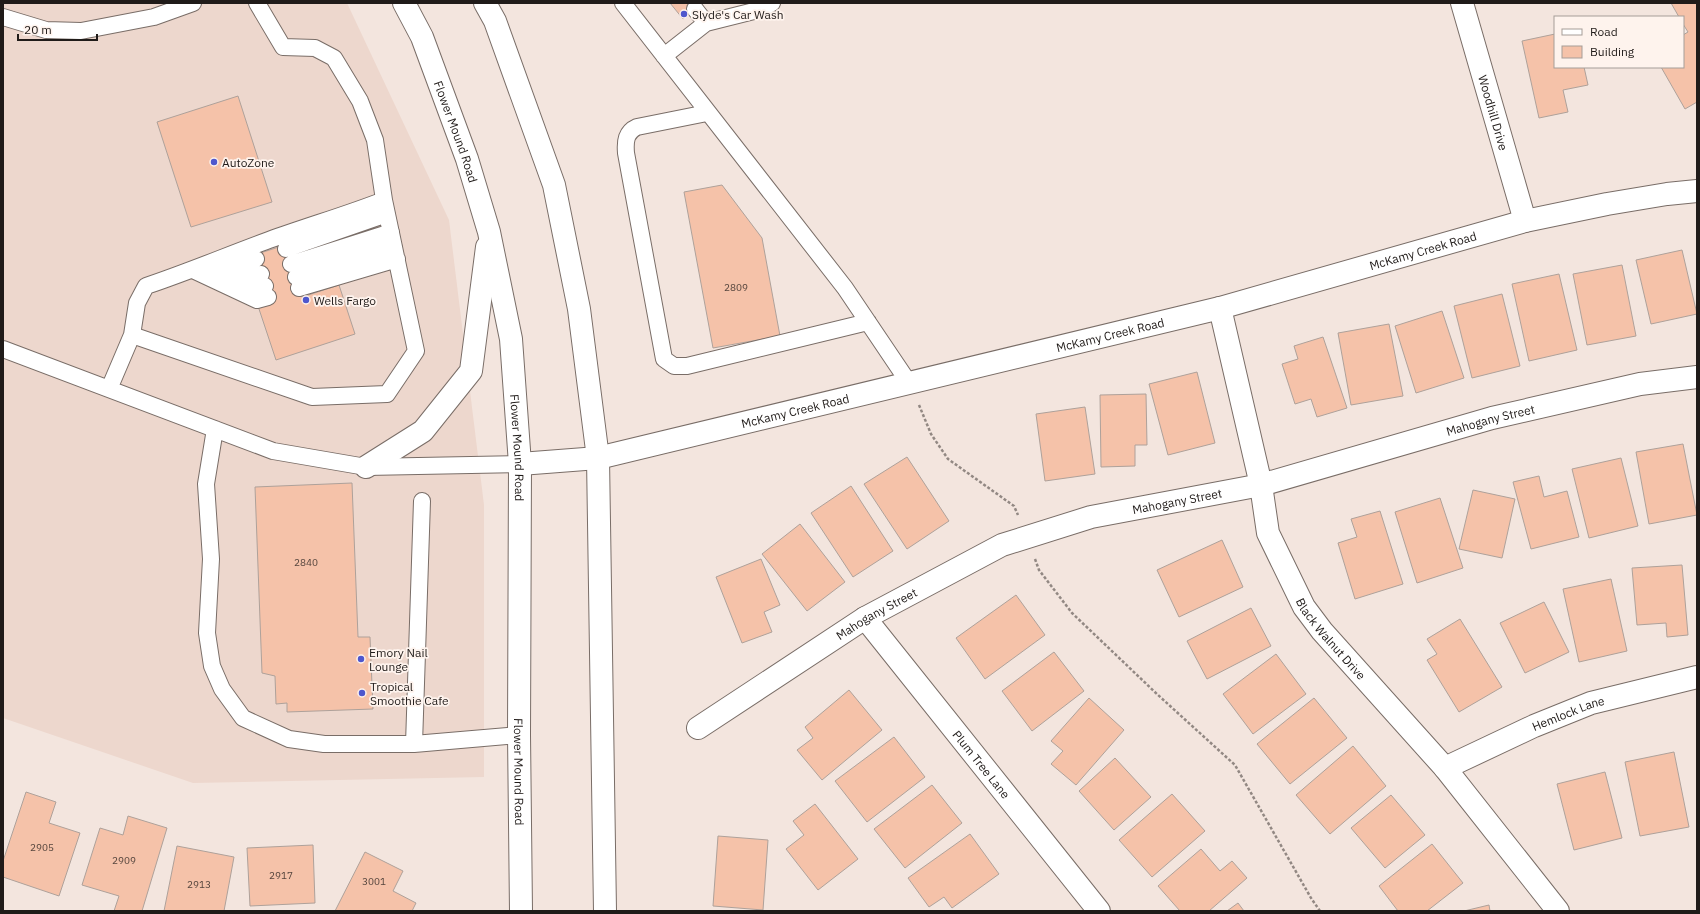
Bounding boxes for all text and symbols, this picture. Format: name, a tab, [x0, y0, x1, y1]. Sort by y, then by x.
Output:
place label: Slyde's Car Wash	[692, 7, 784, 22]
marker: Slyde's Car Wash	[679, 9, 689, 19]
scale bar	[18, 16, 97, 42]
legend	[1554, 16, 1684, 68]
text: 20 m	[24, 22, 52, 37]
text: Road	[1590, 24, 1618, 39]
text: Building	[1590, 44, 1635, 59]
street label: Woodhill Drive	[1476, 73, 1512, 152]
street label: Flower Mound Road	[431, 78, 481, 184]
place label: AutoZone	[222, 155, 275, 170]
marker: AutoZone	[209, 157, 219, 167]
street label: McKamy Creek Road	[1368, 228, 1478, 273]
house number: 2809	[724, 281, 748, 294]
place label: Wells Fargo	[314, 293, 376, 308]
marker: Wells Fargo	[301, 295, 311, 305]
street label: McKamy Creek Road	[1055, 314, 1166, 355]
street label: McKamy Creek Road	[740, 390, 851, 431]
street label: Flower Mound Road	[507, 394, 528, 501]
street label: Mahogany Street	[1444, 401, 1536, 438]
street label: Mahogany Street	[1131, 485, 1223, 517]
house number: 2840	[294, 556, 318, 569]
street label: Mahogany Street	[833, 584, 919, 643]
street label: Black Walnut Drive	[1293, 595, 1369, 683]
place label: Emory Nail Lounge	[369, 645, 428, 674]
marker: Emory Nail Lounge	[356, 654, 366, 664]
place label: Tropical Smoothie Cafe	[370, 679, 449, 708]
marker: Tropical Smoothie Cafe	[357, 688, 367, 698]
street label: Hemlock Lane	[1530, 692, 1606, 734]
street label: Flower Mound Road	[511, 718, 528, 825]
street label: Plum Tree Lane	[950, 727, 1014, 802]
house number: 2905	[30, 841, 54, 854]
house number: 2909	[112, 854, 136, 867]
house number: 2917	[269, 869, 293, 882]
house number: 3001	[362, 875, 386, 888]
house number: 2913	[187, 878, 211, 891]

